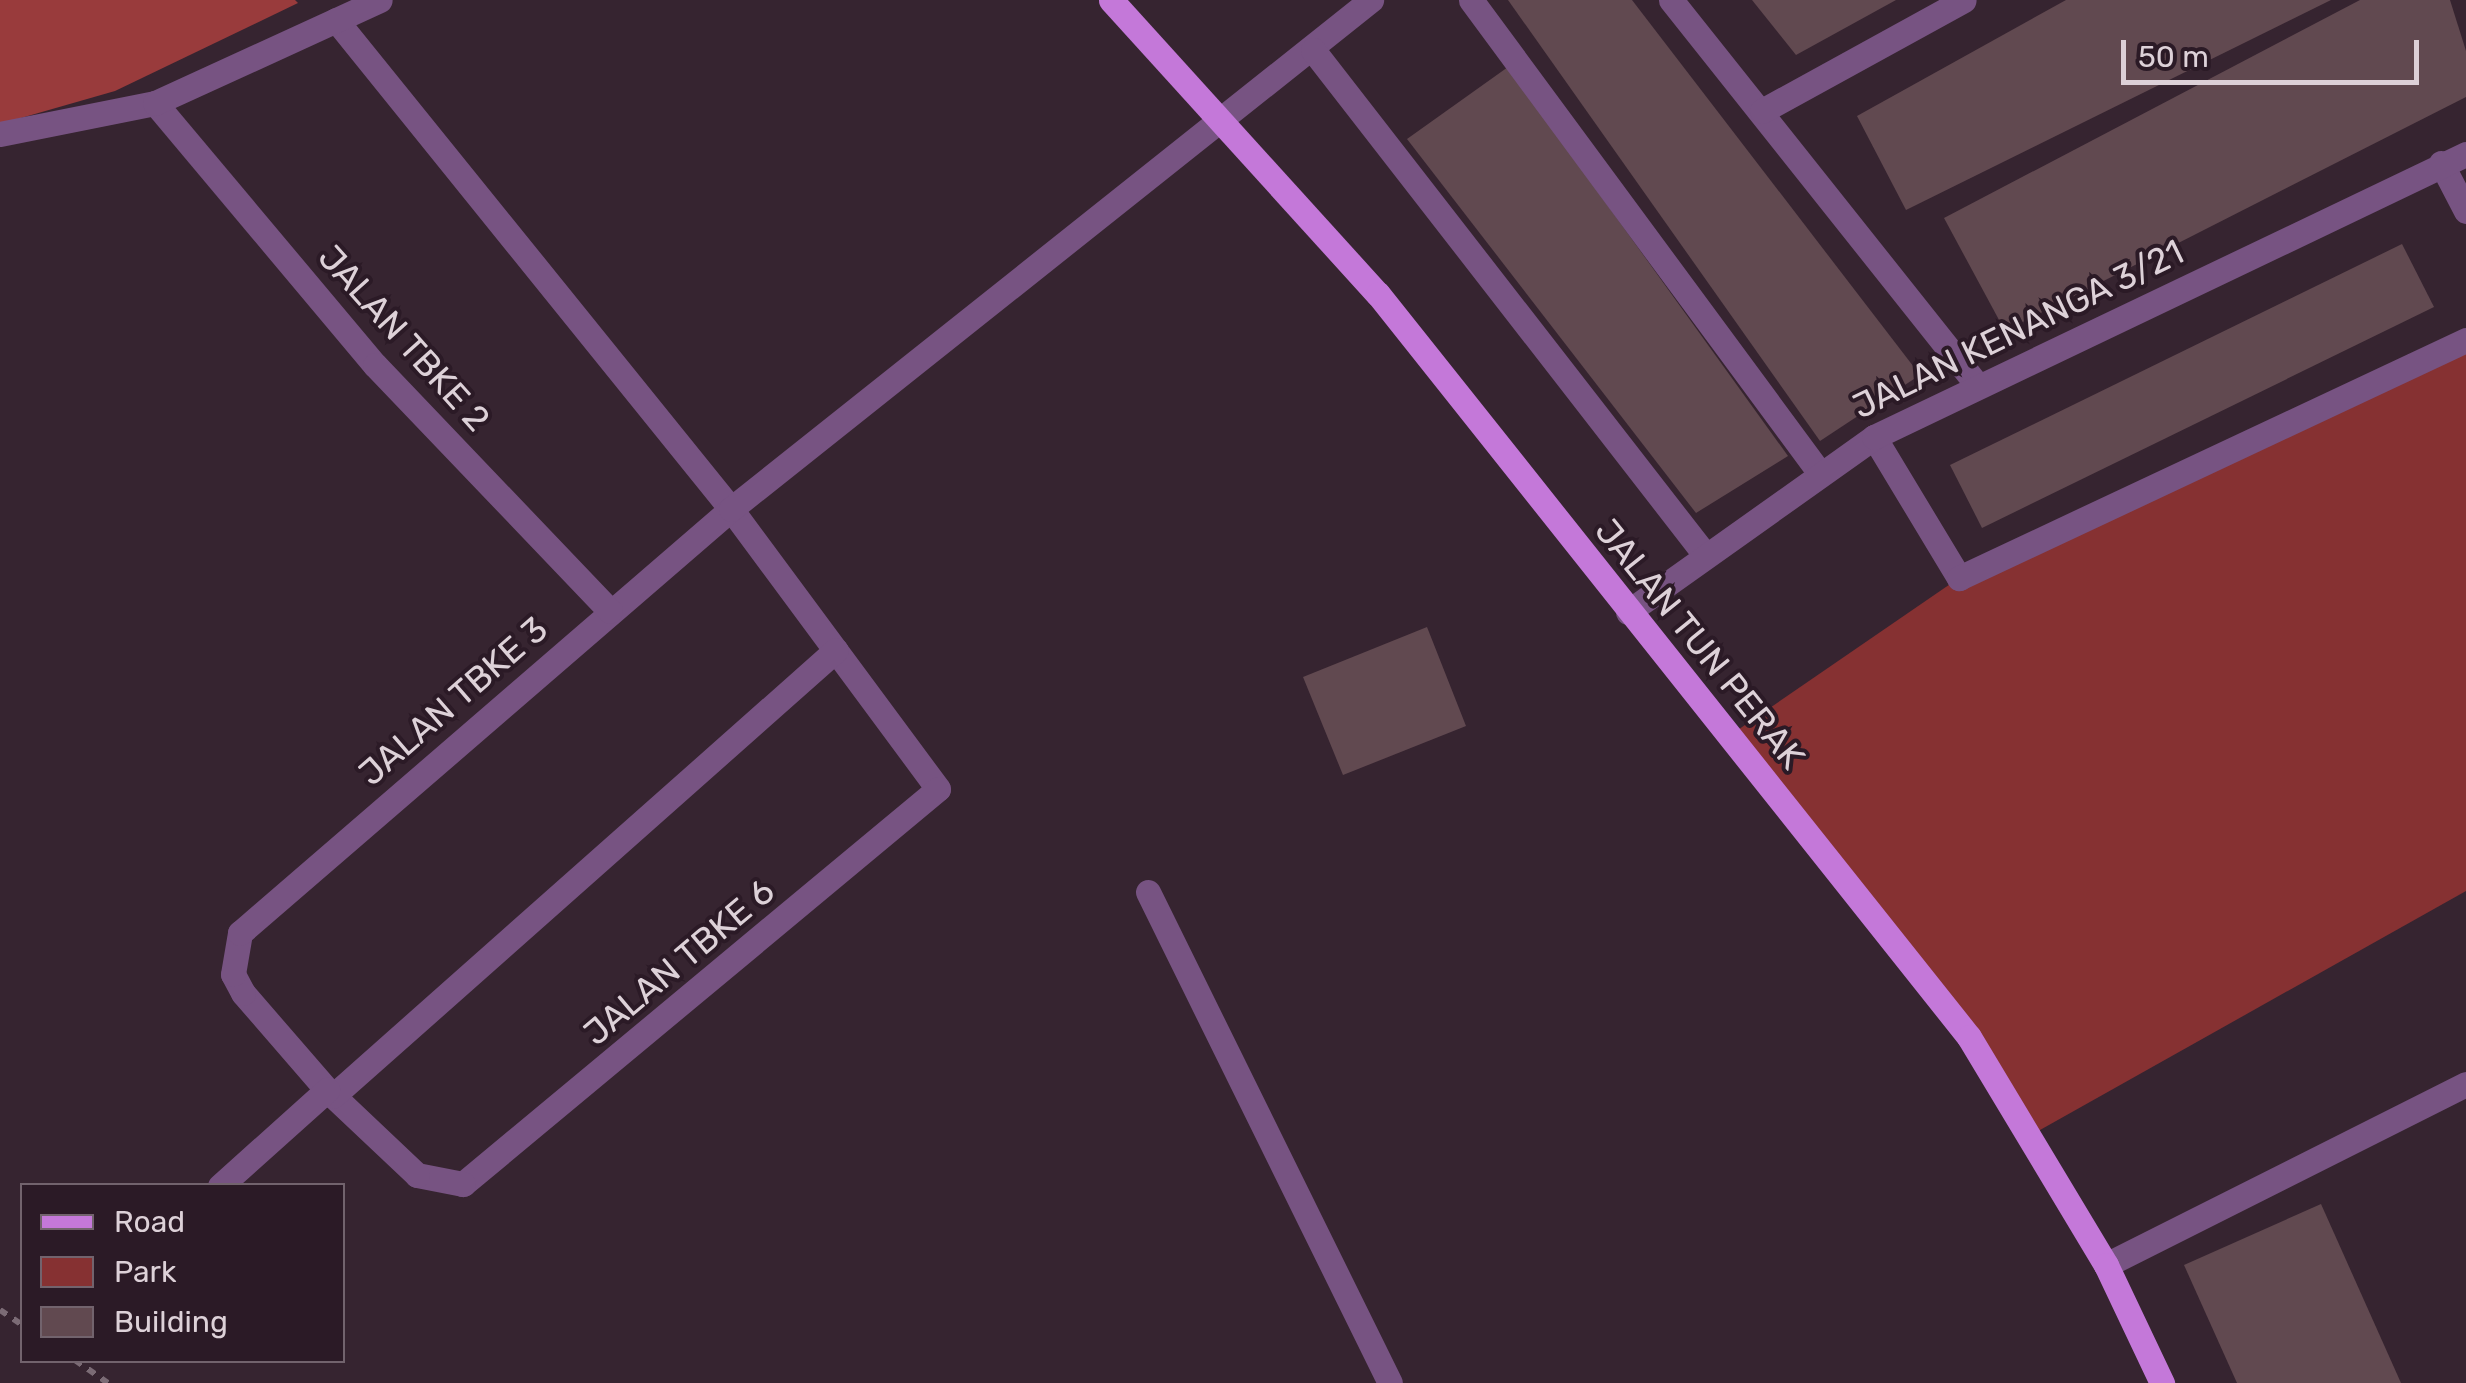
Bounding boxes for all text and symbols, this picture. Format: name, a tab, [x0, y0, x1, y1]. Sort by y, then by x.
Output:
scale bar	[2126, 20, 2424, 82]
text: 50 m	[2138, 39, 2209, 75]
street label: JALAN KENANGA 3/21	[1845, 230, 2191, 428]
street label: JALAN TBKE 2	[309, 236, 499, 440]
street label: JALAN TUN PERAK	[1586, 510, 1814, 778]
street label: JALAN TBKE 3	[350, 607, 556, 795]
street label: JALAN TBKE 6	[575, 870, 783, 1054]
legend	[20, 1183, 345, 1363]
text: Road	[114, 1204, 185, 1240]
text: Park	[114, 1254, 176, 1290]
text: Building	[114, 1304, 228, 1340]

